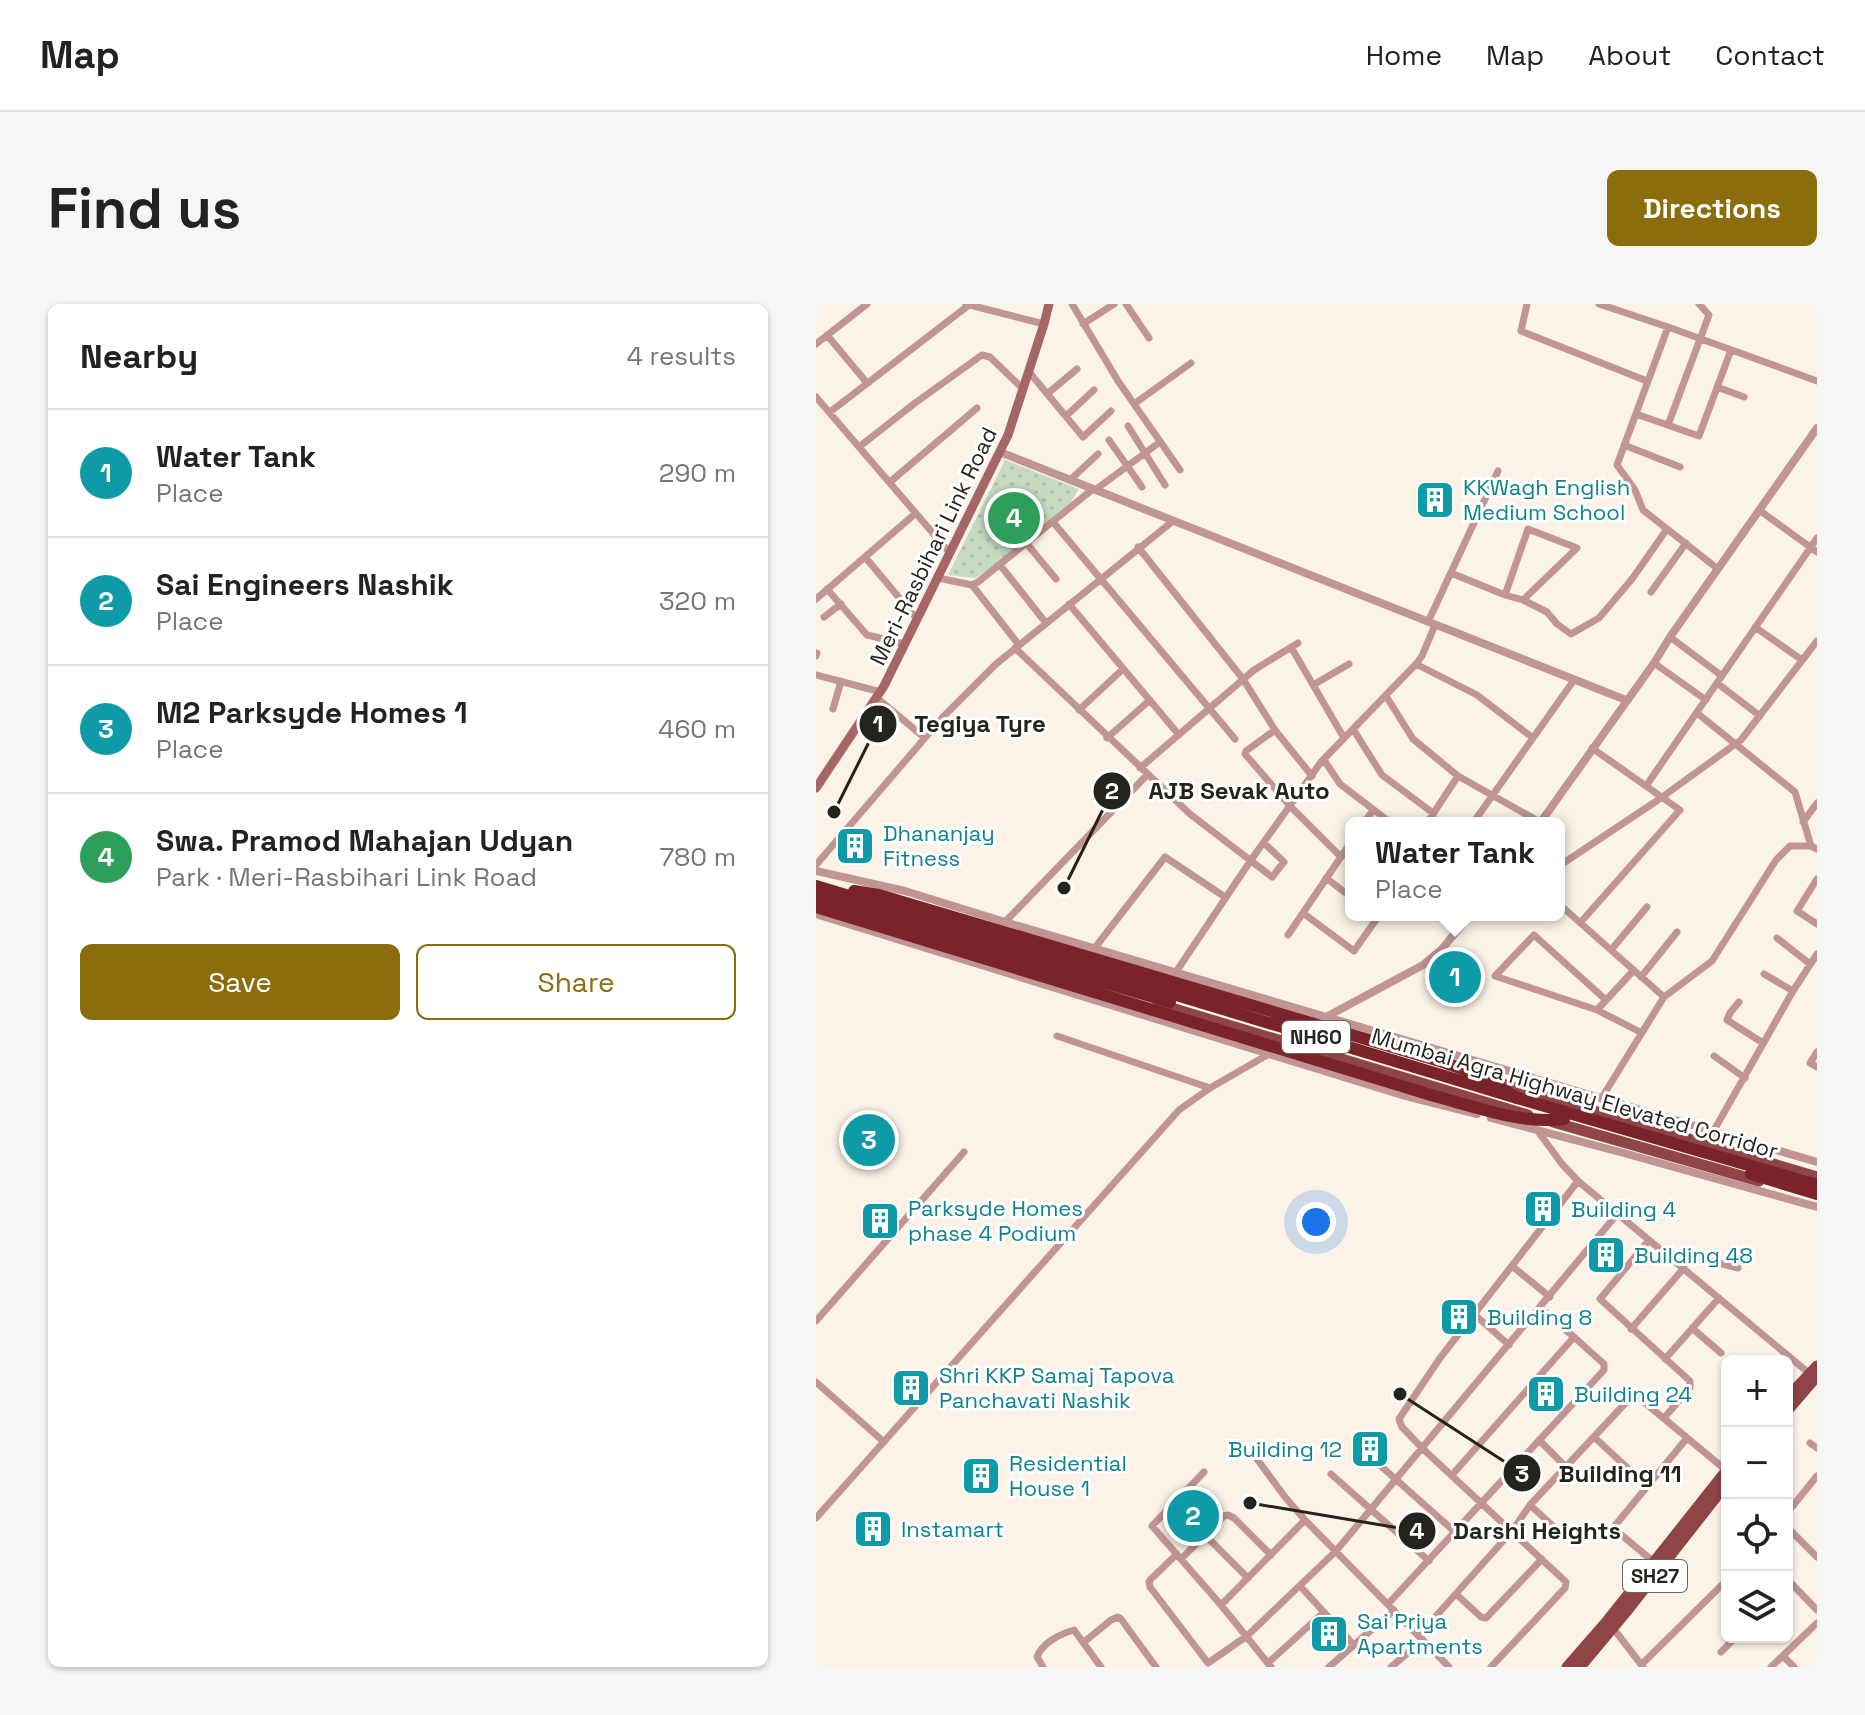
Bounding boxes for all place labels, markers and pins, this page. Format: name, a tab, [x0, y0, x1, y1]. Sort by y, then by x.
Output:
place label: KKWagh English Medium School	[1463, 473, 1630, 526]
building icon: KKWagh English Medium School	[1414, 479, 1456, 521]
pin: 4	[988, 488, 1040, 548]
callout: Tegiya Tyre	[858, 700, 1062, 748]
callout: AJB Sevak Auto	[1092, 767, 1346, 815]
place label: Dhananjay Fitness	[883, 819, 995, 872]
building icon: Dhananjay Fitness	[834, 825, 876, 867]
pin: 1	[1429, 947, 1481, 1007]
pin: 3	[843, 1110, 895, 1170]
building icon: Building 4	[1522, 1188, 1564, 1230]
place label: Parksyde Homes phase 4 Podium	[908, 1194, 1083, 1247]
place label: Building 4	[1571, 1195, 1677, 1223]
building icon: Parksyde Homes phase 4 Podium	[859, 1200, 901, 1242]
building icon: Building 48	[1585, 1234, 1627, 1276]
place label: Building 48	[1634, 1241, 1753, 1269]
building icon: Building 8	[1438, 1296, 1480, 1338]
place label: Building 8	[1487, 1303, 1592, 1331]
place label: Shri KKP Samaj Tapova Panchavati Nashik	[939, 1361, 1175, 1414]
building icon: Shri KKP Samaj Tapova Panchavati Nashik	[890, 1367, 932, 1409]
building icon: Building 24	[1525, 1373, 1567, 1415]
place label: Building 24	[1574, 1380, 1692, 1408]
building icon: Building 12	[1349, 1428, 1391, 1470]
place label: Building 12	[1228, 1435, 1342, 1463]
place label: Residential House 1	[1009, 1449, 1127, 1502]
callout: Building 11	[1502, 1449, 1697, 1497]
building icon: Residential House 1	[960, 1455, 1002, 1497]
pin: 2	[1167, 1486, 1219, 1546]
callout: Darshi Heights	[1397, 1507, 1637, 1555]
building icon: Instamart	[852, 1508, 894, 1550]
place label: Instamart	[901, 1515, 1004, 1543]
place label: Sai Priya Apartments	[1357, 1607, 1483, 1660]
building icon: Sai Priya Apartments	[1308, 1613, 1350, 1655]

